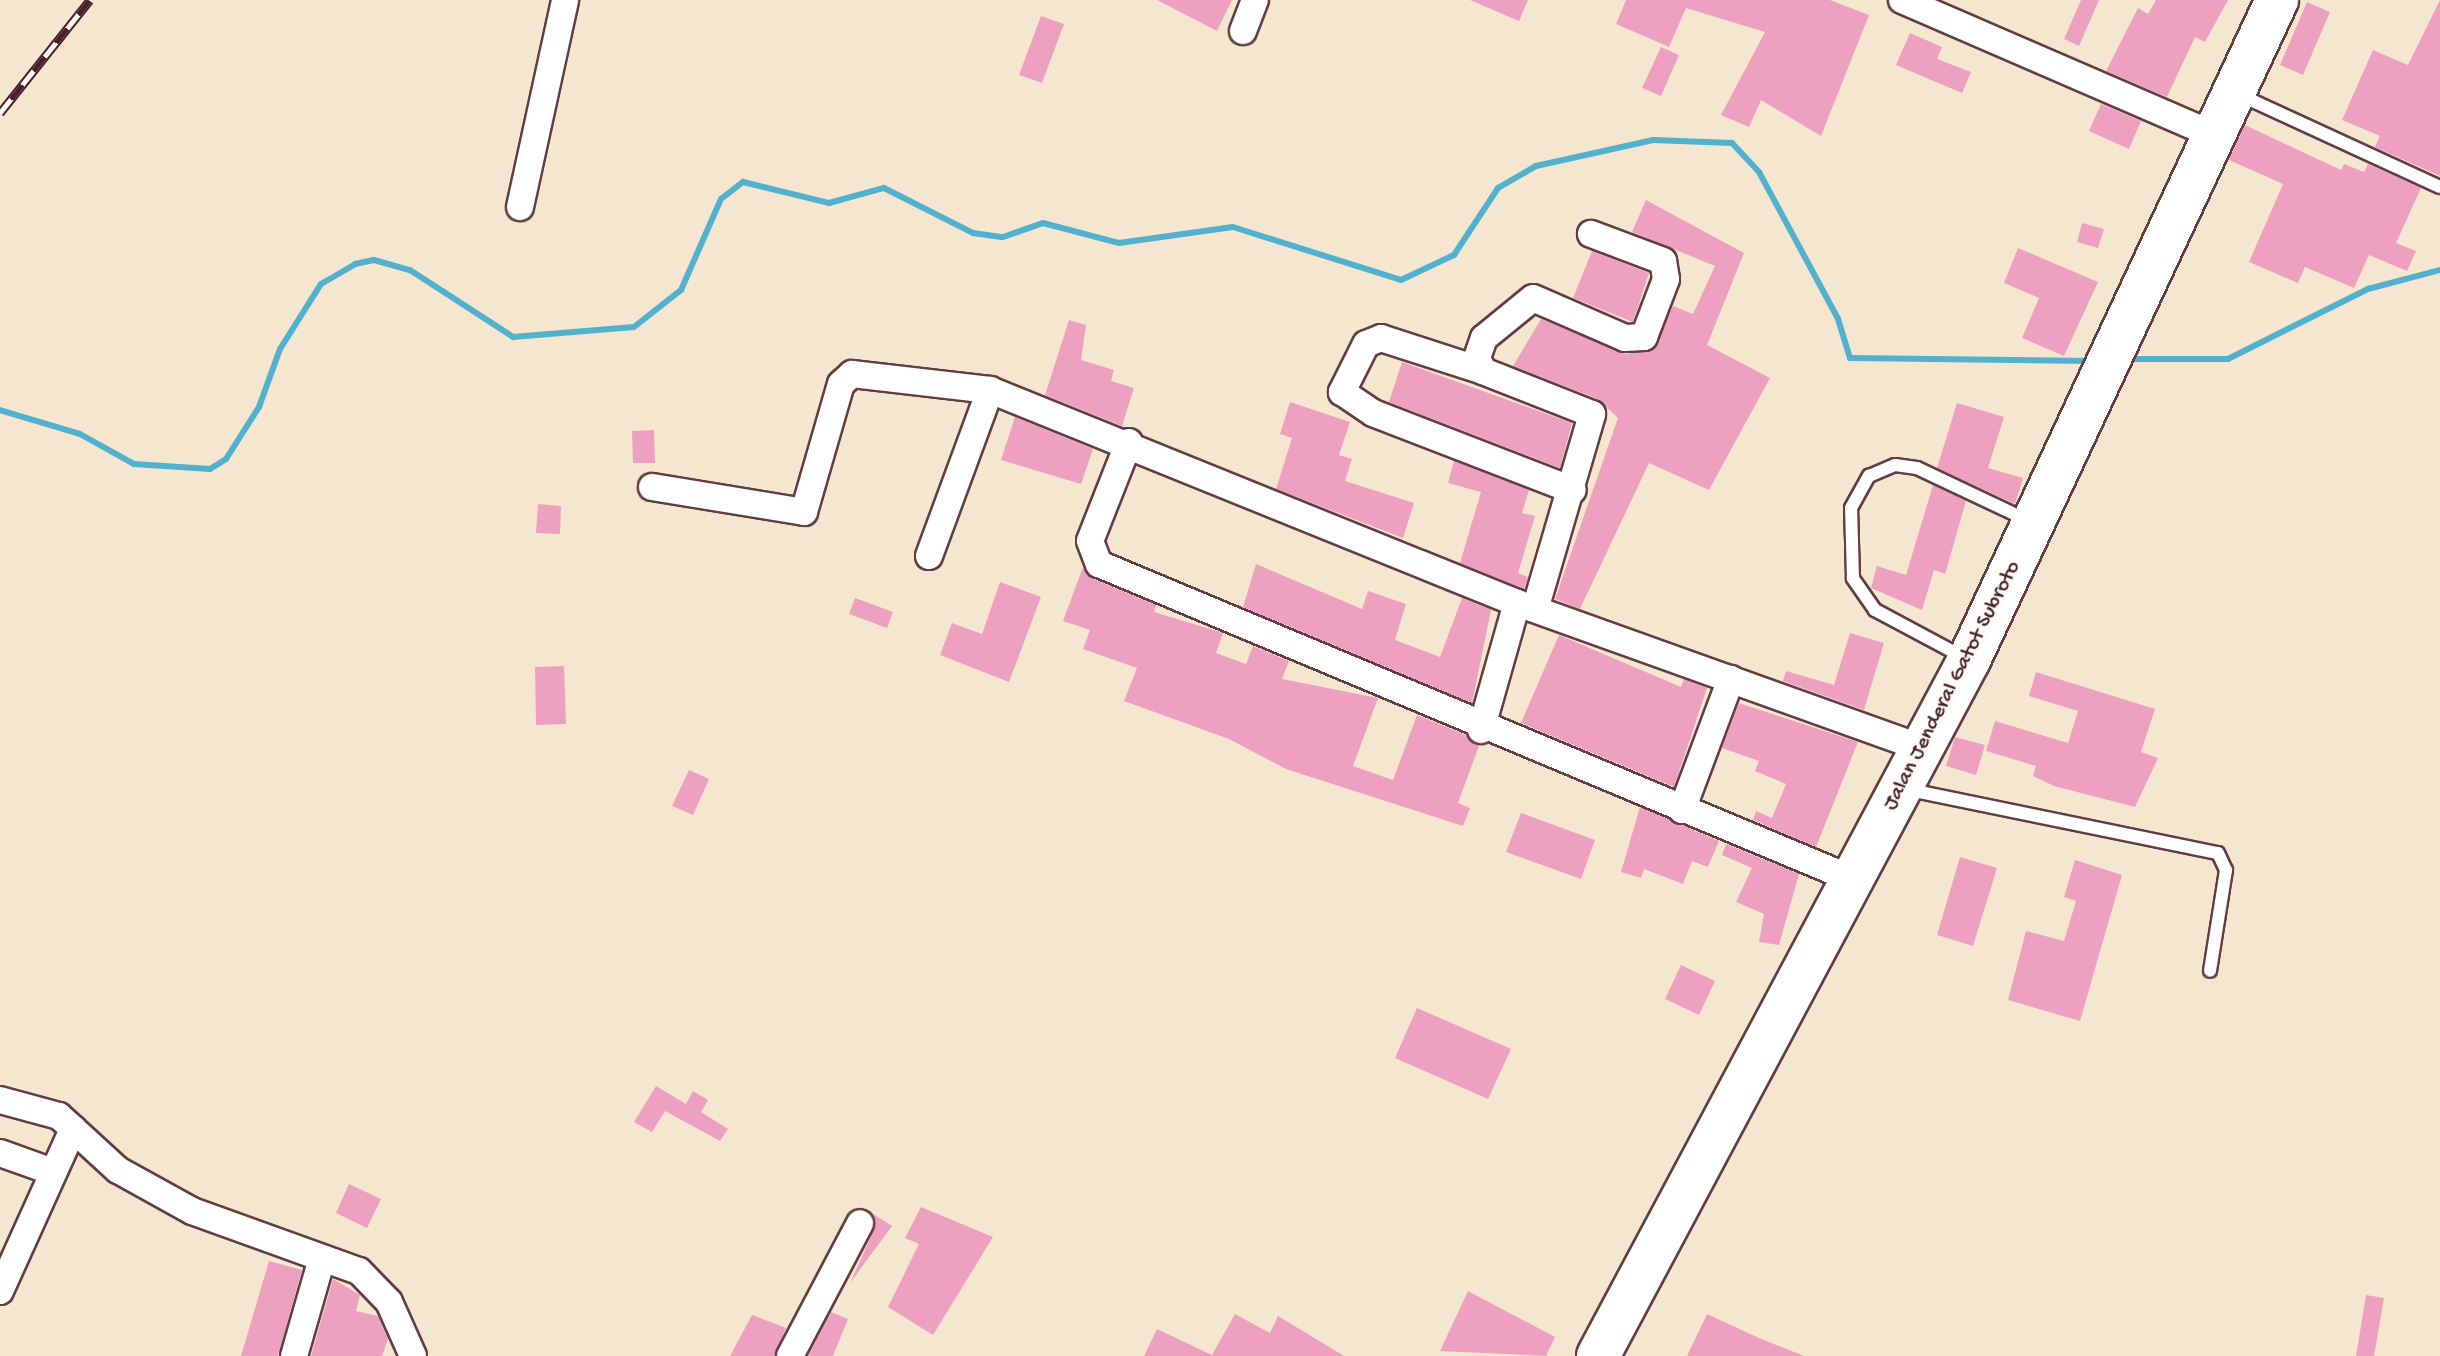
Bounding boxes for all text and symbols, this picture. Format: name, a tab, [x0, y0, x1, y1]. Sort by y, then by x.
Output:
street label: Jalan Jenderal Gatot Subroto	[1878, 557, 2028, 815]

